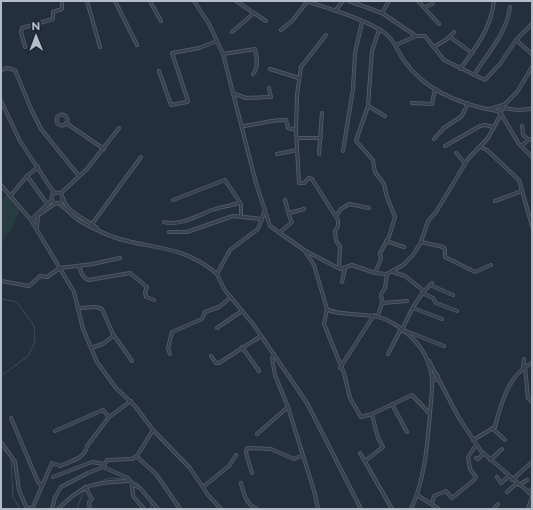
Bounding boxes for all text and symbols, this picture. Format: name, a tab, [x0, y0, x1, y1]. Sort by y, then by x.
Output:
north arrow	[16, 16, 56, 56]
text: N	[31, 19, 40, 33]

